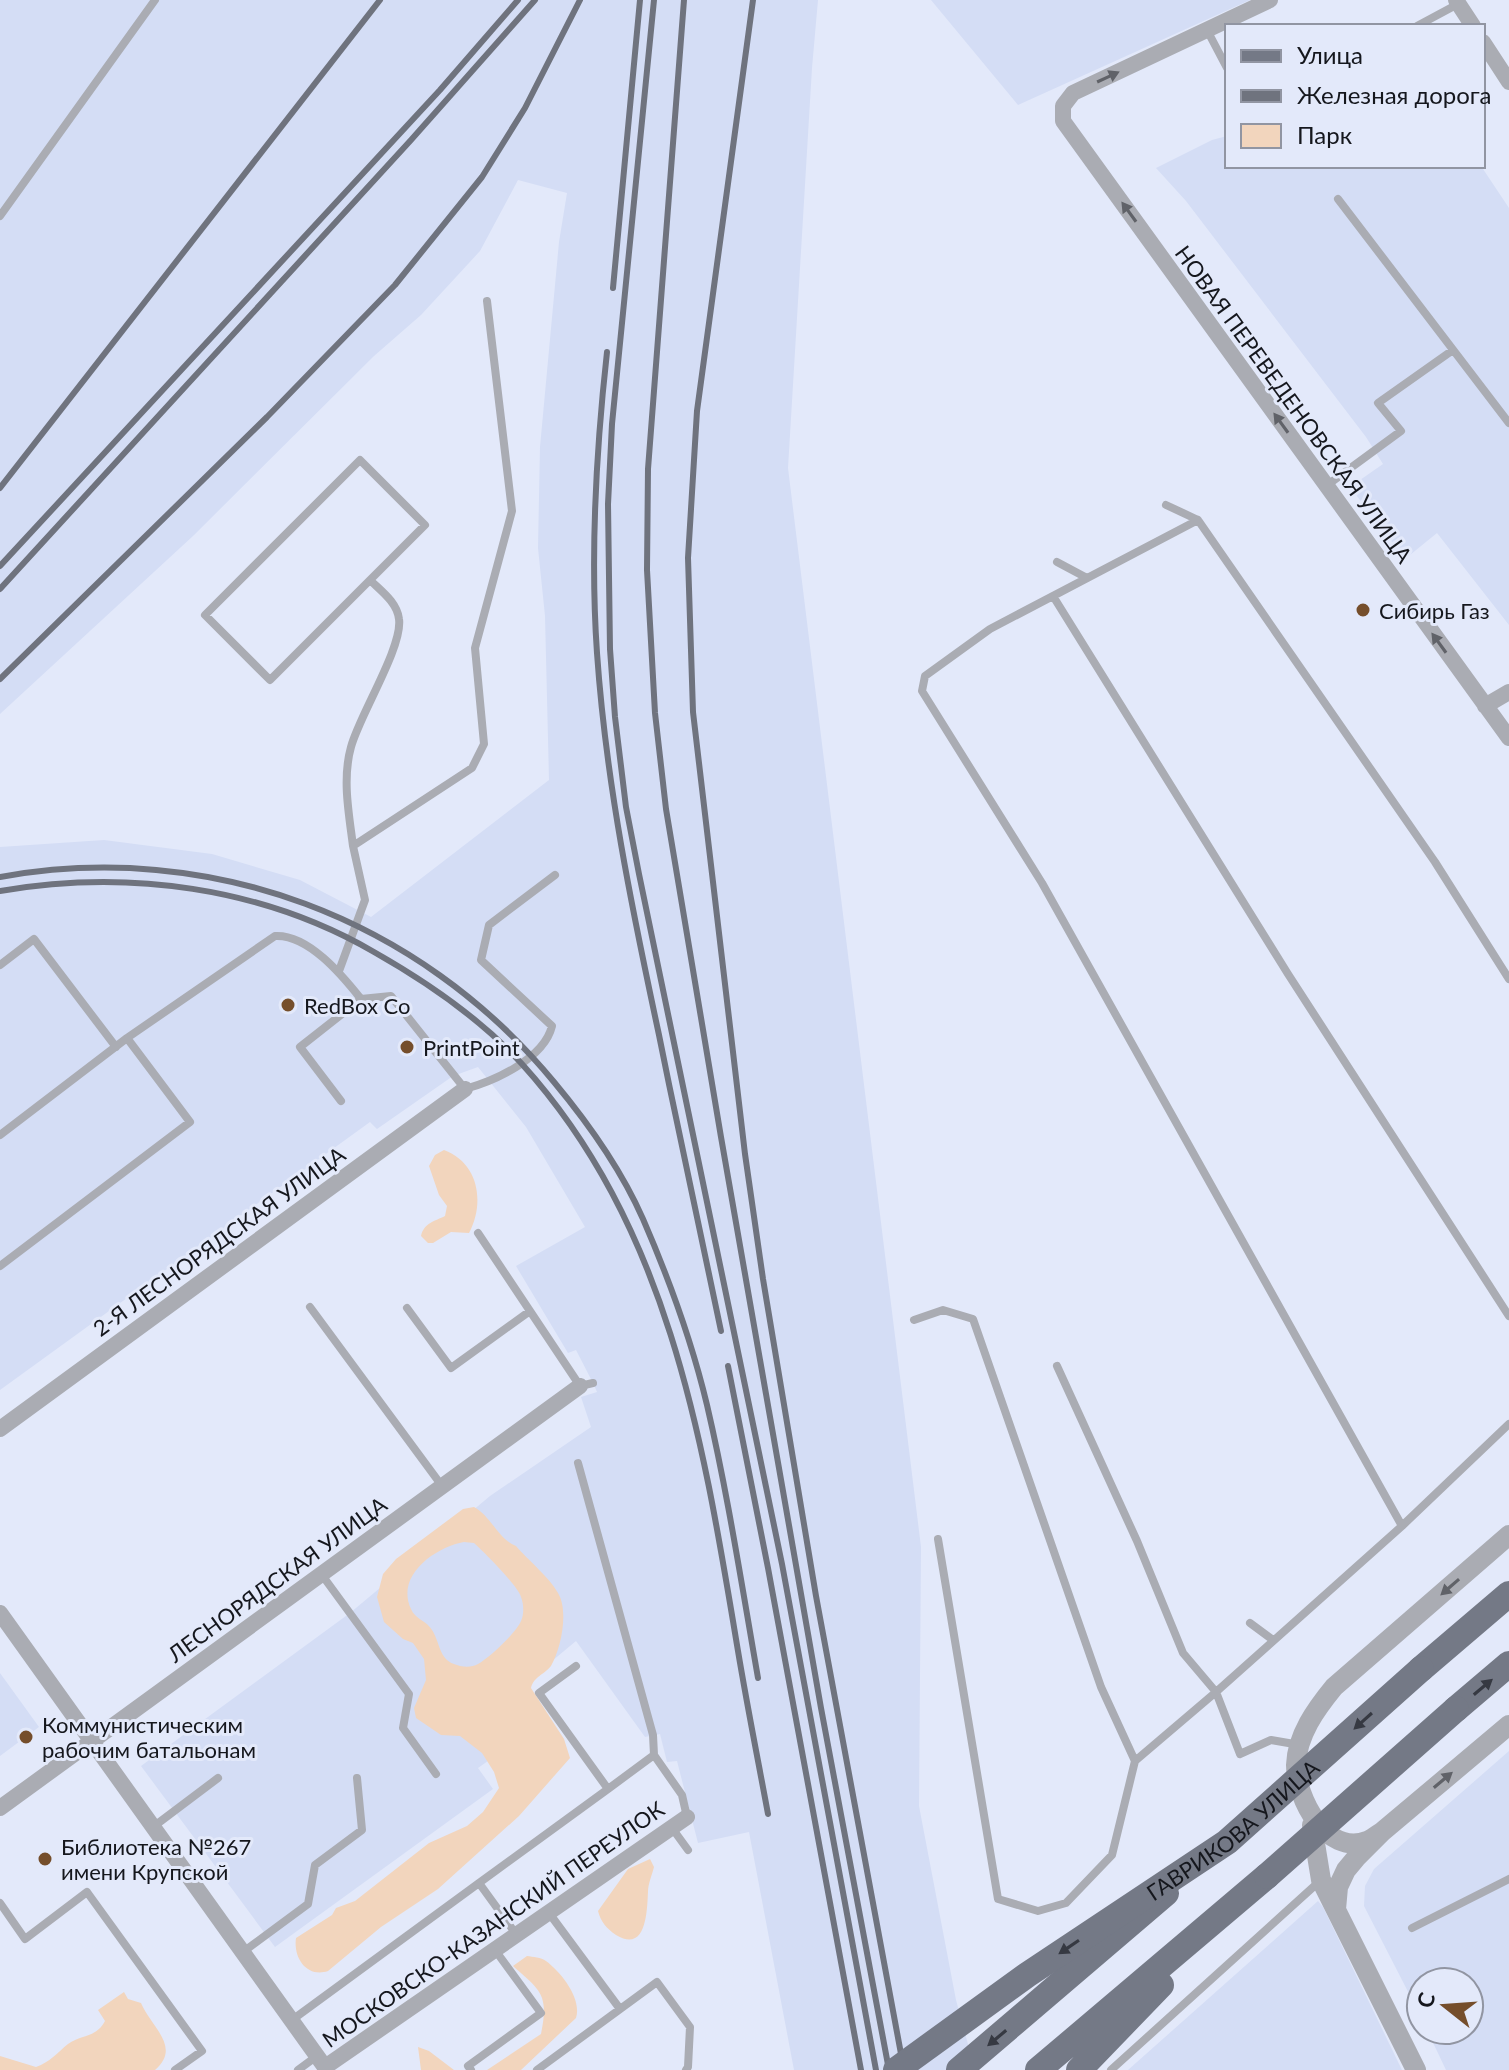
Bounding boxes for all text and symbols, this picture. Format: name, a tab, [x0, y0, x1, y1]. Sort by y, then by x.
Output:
legend	[1225, 24, 1485, 168]
text: Улица	[1297, 40, 1363, 69]
one-way arrow	[1097, 70, 1120, 83]
text: Железная дорога	[1297, 80, 1492, 109]
text: Парк	[1297, 120, 1353, 149]
one-way arrow	[1121, 201, 1137, 222]
street label: НОВАЯ ПЕРЕВЕДЕНОВСКАЯ УЛИЦА	[1170, 240, 1418, 568]
one-way arrow	[1273, 412, 1289, 433]
place label: Сибирь Газ	[1379, 597, 1490, 624]
marker: Сибирь Газ	[1354, 601, 1372, 619]
one-way arrow	[1432, 632, 1447, 653]
place label: RedBox Co	[304, 992, 410, 1019]
marker: RedBox Co	[279, 996, 297, 1014]
place label: PrintPoint	[423, 1034, 520, 1061]
marker: PrintPoint	[398, 1038, 416, 1056]
street label: 2-Я ЛЕСНОРЯДСКАЯ УЛИЦА	[88, 1140, 350, 1342]
street label: ЛЕСНОРЯДСКАЯ УЛИЦА	[162, 1490, 392, 1668]
one-way arrow	[1440, 1577, 1460, 1595]
one-way arrow	[1472, 1679, 1492, 1696]
place label: Коммунистическим рабочим батальонам	[42, 1711, 256, 1763]
one-way arrow	[1353, 1711, 1372, 1729]
marker: Коммунистическим рабочим батальонам	[17, 1728, 35, 1746]
street label: ГАВРИКОВА УЛИЦА	[1141, 1753, 1324, 1905]
one-way arrow	[1433, 1772, 1452, 1790]
street label: МОСКОВСКО-КАЗАНСКИЙ ПЕРЕУЛОК	[317, 1795, 669, 2053]
place label: Библиотека №267 имени Крупской	[61, 1833, 251, 1885]
marker: Библиотека №267 имени Крупской	[36, 1850, 54, 1868]
one-way arrow	[1058, 1940, 1079, 1955]
north arrow	[1405, 1966, 1485, 2046]
text: С	[1410, 1989, 1441, 2011]
one-way arrow	[987, 2028, 1006, 2046]

